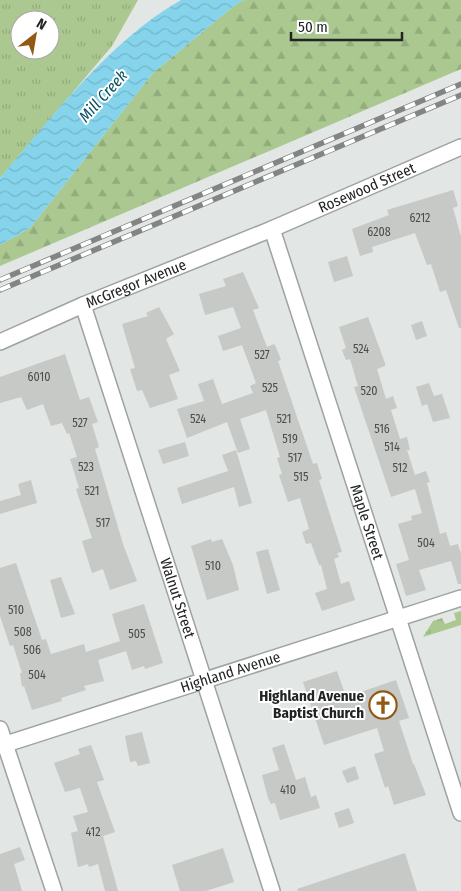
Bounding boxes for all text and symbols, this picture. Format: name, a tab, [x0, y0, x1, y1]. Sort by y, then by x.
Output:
north arrow	[10, 10, 60, 60]
scale bar	[291, 10, 402, 42]
text: N	[33, 15, 49, 34]
text: 50 m	[298, 18, 328, 36]
water label: Mill Creek	[75, 66, 131, 126]
street label: Rosewood Street	[316, 159, 418, 217]
house number: 6212	[410, 211, 430, 225]
house number: 6208	[367, 225, 391, 239]
street label: McGregor Avenue	[83, 255, 189, 312]
house number: 524	[353, 342, 369, 356]
house number: 527	[254, 348, 270, 362]
house number: 6010	[28, 370, 50, 384]
house number: 525	[262, 381, 279, 395]
house number: 520	[361, 384, 377, 398]
house number: 524	[190, 412, 206, 426]
house number: 521	[276, 412, 292, 426]
house number: 527	[72, 416, 88, 430]
house number: 516	[374, 422, 390, 436]
house number: 519	[282, 432, 298, 446]
house number: 514	[384, 440, 400, 454]
house number: 517	[288, 451, 302, 465]
house number: 523	[78, 460, 94, 474]
house number: 512	[393, 461, 407, 475]
house number: 515	[293, 470, 309, 484]
street label: Maple Street	[346, 482, 387, 562]
house number: 521	[84, 484, 100, 498]
house number: 517	[96, 516, 110, 530]
house number: 504	[417, 536, 435, 550]
street label: Walnut Street	[156, 556, 199, 641]
house number: 510	[205, 559, 221, 573]
house number: 510	[8, 603, 24, 617]
house number: 508	[14, 625, 32, 639]
house number: 505	[128, 627, 146, 641]
house number: 506	[23, 643, 41, 657]
street label: Highland Avenue	[178, 648, 283, 696]
house number: 504	[28, 668, 46, 682]
place label: Highland Avenue Baptist Church	[259, 687, 364, 722]
church icon: Highland Avenue Baptist Church	[368, 690, 398, 720]
house number: 410	[280, 783, 296, 797]
house number: 412	[85, 825, 101, 839]

